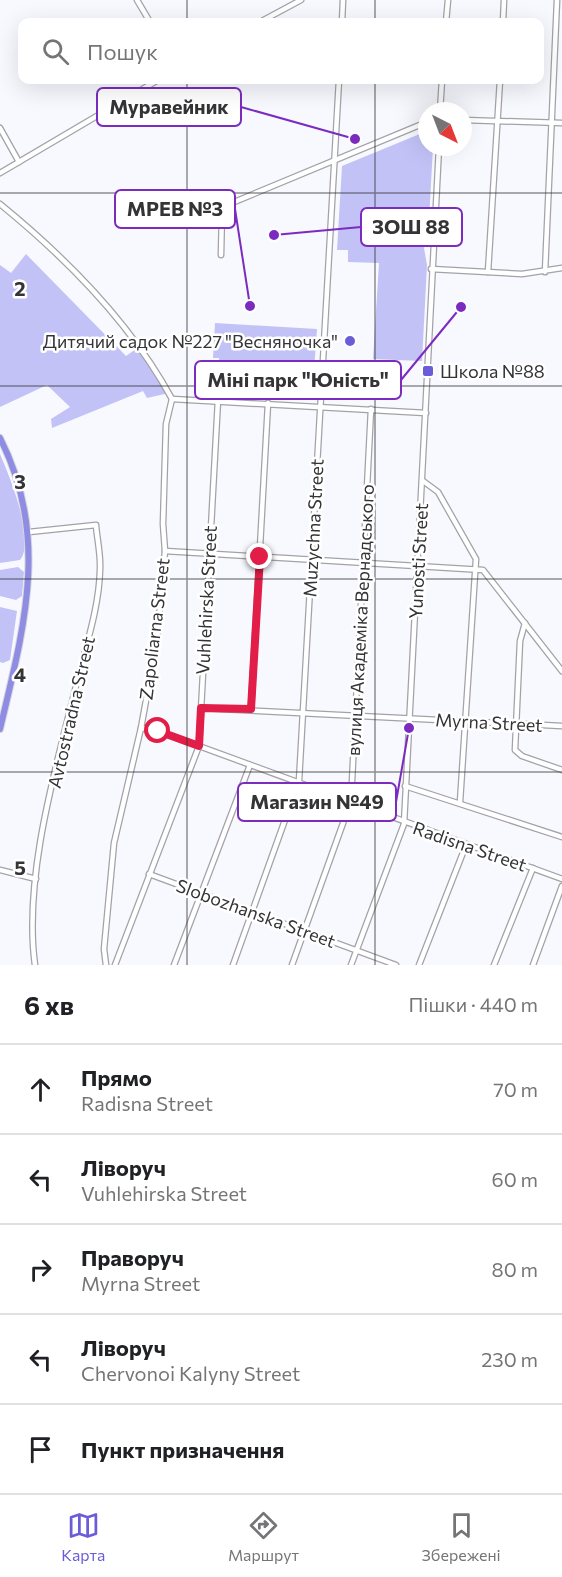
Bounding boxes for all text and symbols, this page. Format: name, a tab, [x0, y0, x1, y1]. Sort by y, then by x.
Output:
search box	[18, 18, 544, 84]
icon: search	[39, 35, 72, 68]
text: Пошук	[87, 38, 158, 65]
callout: Муравейник	[97, 88, 241, 126]
text: Муравейник	[109, 94, 229, 118]
north arrow	[418, 102, 472, 156]
callout: МРЕВ №3	[115, 190, 235, 228]
text: МРЕВ №3	[127, 196, 223, 220]
callout: ЗОШ 88	[361, 208, 462, 246]
text: ЗОШ 88	[372, 214, 450, 238]
text: 2	[14, 276, 26, 300]
place label: Дитячий садок №227 "Весняночка"	[43, 330, 338, 352]
marker: Дитячий садок №227 "Весняночка"	[343, 334, 357, 348]
place label: Школа №88	[440, 360, 545, 382]
callout: Міні парк "Юність"	[195, 361, 401, 399]
marker: Школа №88	[421, 364, 435, 378]
text: Міні парк "Юність"	[207, 367, 389, 391]
street label: Muzychna Street	[298, 458, 328, 598]
text: 3	[14, 469, 26, 493]
street label: вулиця Академіка Вернадського	[342, 484, 378, 756]
street label: Yunosti Street	[404, 502, 432, 620]
street label: Vuhlehirska Street	[191, 525, 221, 675]
route end	[246, 543, 272, 569]
street label: Zapoliarna Street	[134, 557, 174, 701]
street label: Avtostradna Street	[43, 634, 99, 790]
text: 4	[14, 662, 26, 686]
street label: Myrna Street	[435, 708, 543, 736]
route start	[144, 717, 170, 743]
callout: Магазин №49	[238, 783, 396, 821]
text: Магазин №49	[250, 789, 384, 813]
street label: Radisna Street	[410, 816, 530, 876]
text: 5	[14, 855, 26, 879]
street label: Slobozhanska Street	[173, 874, 339, 952]
text: 6 хв	[24, 989, 74, 1020]
text: Пішки · 440 m	[408, 992, 538, 1016]
text: Прямо	[81, 1064, 152, 1091]
icon: ahead	[24, 1073, 57, 1106]
text: 70 m	[493, 1077, 538, 1101]
text: Radisna Street	[81, 1091, 213, 1115]
text: Ліворуч	[81, 1154, 166, 1181]
icon: left	[24, 1163, 57, 1196]
text: 60 m	[492, 1167, 538, 1191]
text: Vuhlehirska Street	[81, 1181, 247, 1205]
text: Праворуч	[81, 1244, 184, 1271]
icon: right	[24, 1253, 57, 1286]
text: 80 m	[492, 1257, 538, 1281]
text: Myrna Street	[81, 1271, 200, 1295]
text: Ліворуч	[81, 1334, 166, 1361]
icon: left	[24, 1343, 57, 1376]
text: 230 m	[481, 1347, 538, 1371]
text: Chervonoi Kalyny Street	[81, 1361, 300, 1385]
icon: arrive	[24, 1433, 57, 1466]
text: Пункт призначення	[81, 1436, 284, 1463]
tab: Карта	[61, 1509, 105, 1564]
tab: Маршрут	[228, 1509, 299, 1564]
tab: Збережені	[422, 1509, 501, 1564]

